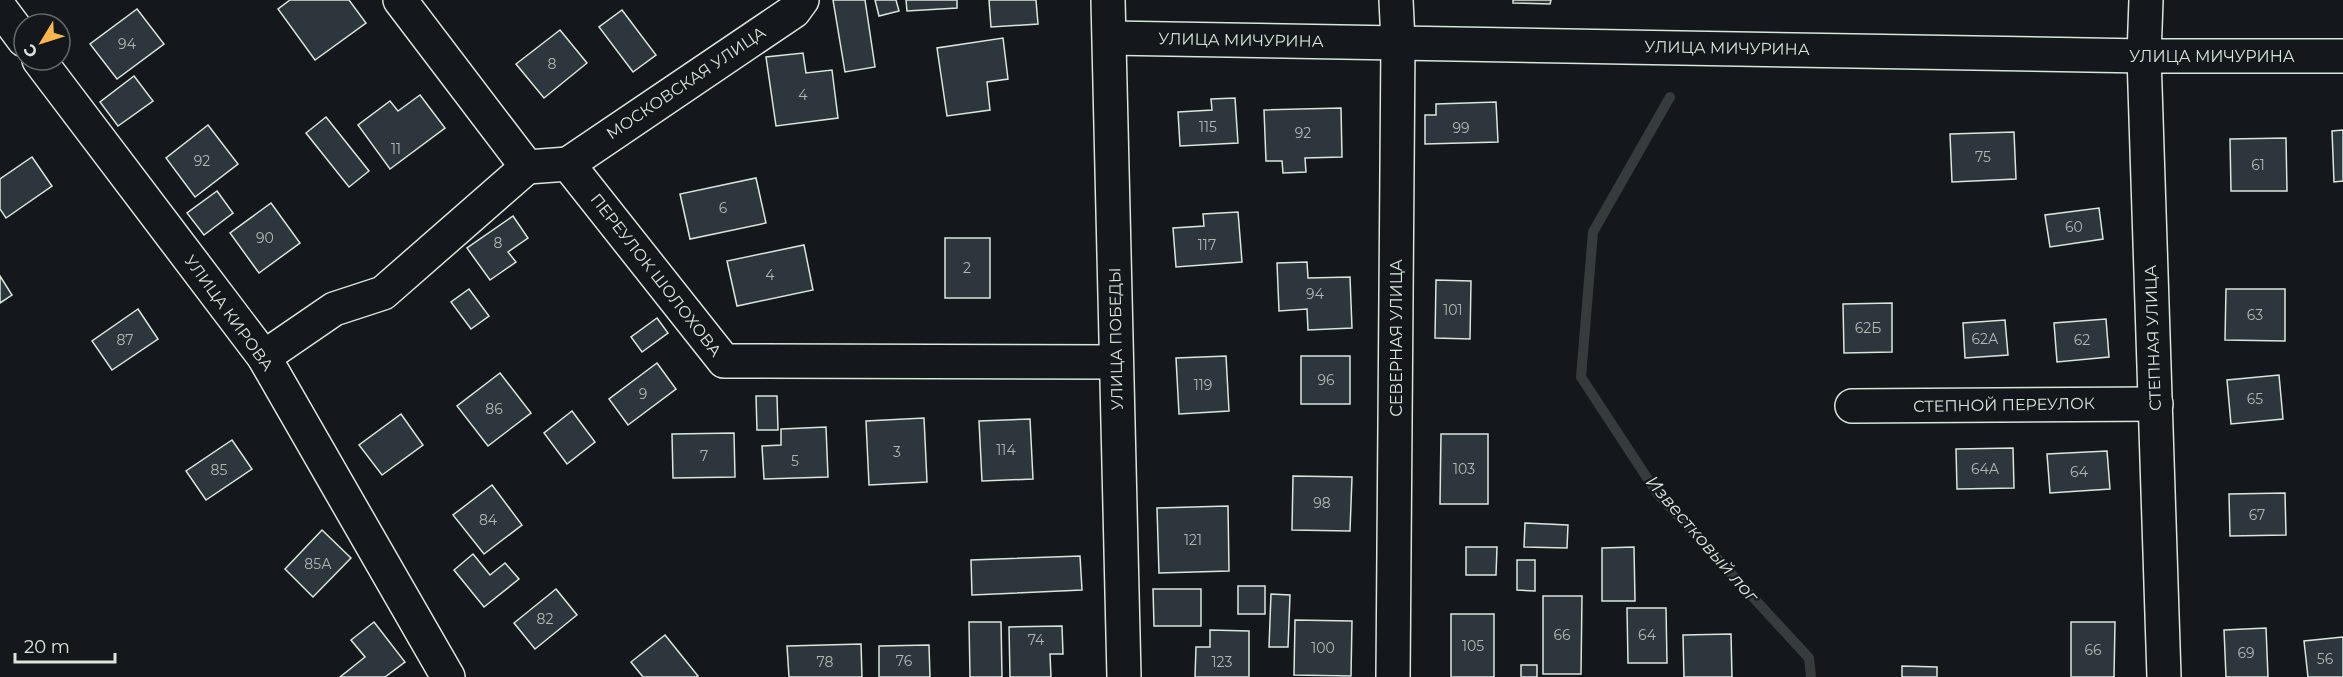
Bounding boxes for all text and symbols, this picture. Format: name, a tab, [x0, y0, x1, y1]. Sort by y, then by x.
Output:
north arrow	[12, 12, 72, 72]
street label: МОСКОВСКАЯ УЛИЦА	[603, 23, 769, 143]
street label: УЛИЦА МИЧУРИНА	[1158, 29, 1324, 51]
house number: 94	[118, 35, 137, 53]
street label: УЛИЦА МИЧУРИНА	[1644, 37, 1810, 59]
text: С	[19, 40, 42, 61]
street label: УЛИЦА МИЧУРИНА	[2129, 47, 2295, 66]
house number: 8	[548, 55, 557, 73]
house number: 4	[798, 86, 808, 104]
house number: 115	[1199, 118, 1217, 136]
house number: 99	[1452, 119, 1470, 137]
house number: 92	[1295, 124, 1311, 142]
house number: 11	[391, 140, 401, 158]
house number: 75	[1975, 148, 1991, 166]
house number: 92	[194, 152, 210, 170]
house number: 61	[2251, 156, 2265, 174]
street label: ПЕРЕУЛОК ШОЛОХОВА	[586, 190, 726, 360]
house number: 6	[719, 199, 728, 217]
house number: 60	[2065, 218, 2083, 236]
house number: 90	[256, 229, 274, 247]
house number: 8	[494, 234, 503, 252]
house number: 117	[1198, 236, 1216, 254]
street label: УЛИЦА КИРОВА	[181, 251, 277, 375]
house number: 2	[963, 259, 971, 277]
street label: СЕВЕРНАЯ УЛИЦА	[1387, 259, 1406, 417]
street label: СТЕПНАЯ УЛИЦА	[2141, 265, 2165, 411]
house number: 4	[765, 266, 775, 284]
street label: УЛИЦА ПОБЕДЫ	[1105, 267, 1127, 411]
house number: 94	[1306, 285, 1325, 303]
house number: 101	[1443, 301, 1463, 319]
house number: 63	[2247, 306, 2263, 324]
house number: 62Б	[1855, 319, 1881, 337]
house number: 62А	[1972, 330, 1999, 348]
house number: 87	[116, 331, 134, 349]
house number: 62	[2074, 331, 2090, 349]
house number: 96	[1317, 371, 1335, 389]
house number: 119	[1194, 376, 1212, 394]
house number: 9	[639, 385, 647, 403]
house number: 65	[2247, 390, 2263, 408]
street label: СТЕПНОЙ ПЕРЕУЛОК	[1913, 394, 2095, 416]
house number: 86	[485, 400, 503, 418]
house number: 114	[996, 441, 1016, 459]
house number: 3	[893, 443, 901, 461]
house number: 7	[700, 447, 708, 465]
house number: 5	[791, 452, 799, 470]
house number: 103	[1453, 460, 1475, 478]
house number: 64А	[1971, 460, 2000, 478]
house number: 85	[211, 461, 228, 479]
house number: 64	[2070, 463, 2089, 481]
water label: Известковый лог	[1641, 471, 1764, 608]
house number: 98	[1313, 494, 1331, 512]
house number: 67	[2249, 506, 2265, 524]
house number: 84	[479, 511, 498, 529]
house number: 121	[1184, 531, 1202, 549]
house number: 85А	[304, 555, 332, 573]
house number: 82	[537, 610, 553, 628]
scale bar	[15, 626, 116, 664]
house number: 66	[1553, 626, 1571, 644]
house number: 64	[1638, 626, 1657, 644]
house number: 74	[1028, 631, 1045, 649]
text: 20 m	[24, 636, 70, 658]
house number: 105	[1462, 637, 1484, 655]
house number: 100	[1311, 639, 1335, 657]
house number: 66	[2084, 641, 2102, 659]
house number: 69	[2237, 644, 2255, 662]
house number: 56	[2317, 650, 2334, 668]
house number: 76	[896, 652, 913, 670]
house number: 78	[817, 653, 834, 671]
house number: 123	[1212, 653, 1233, 671]

